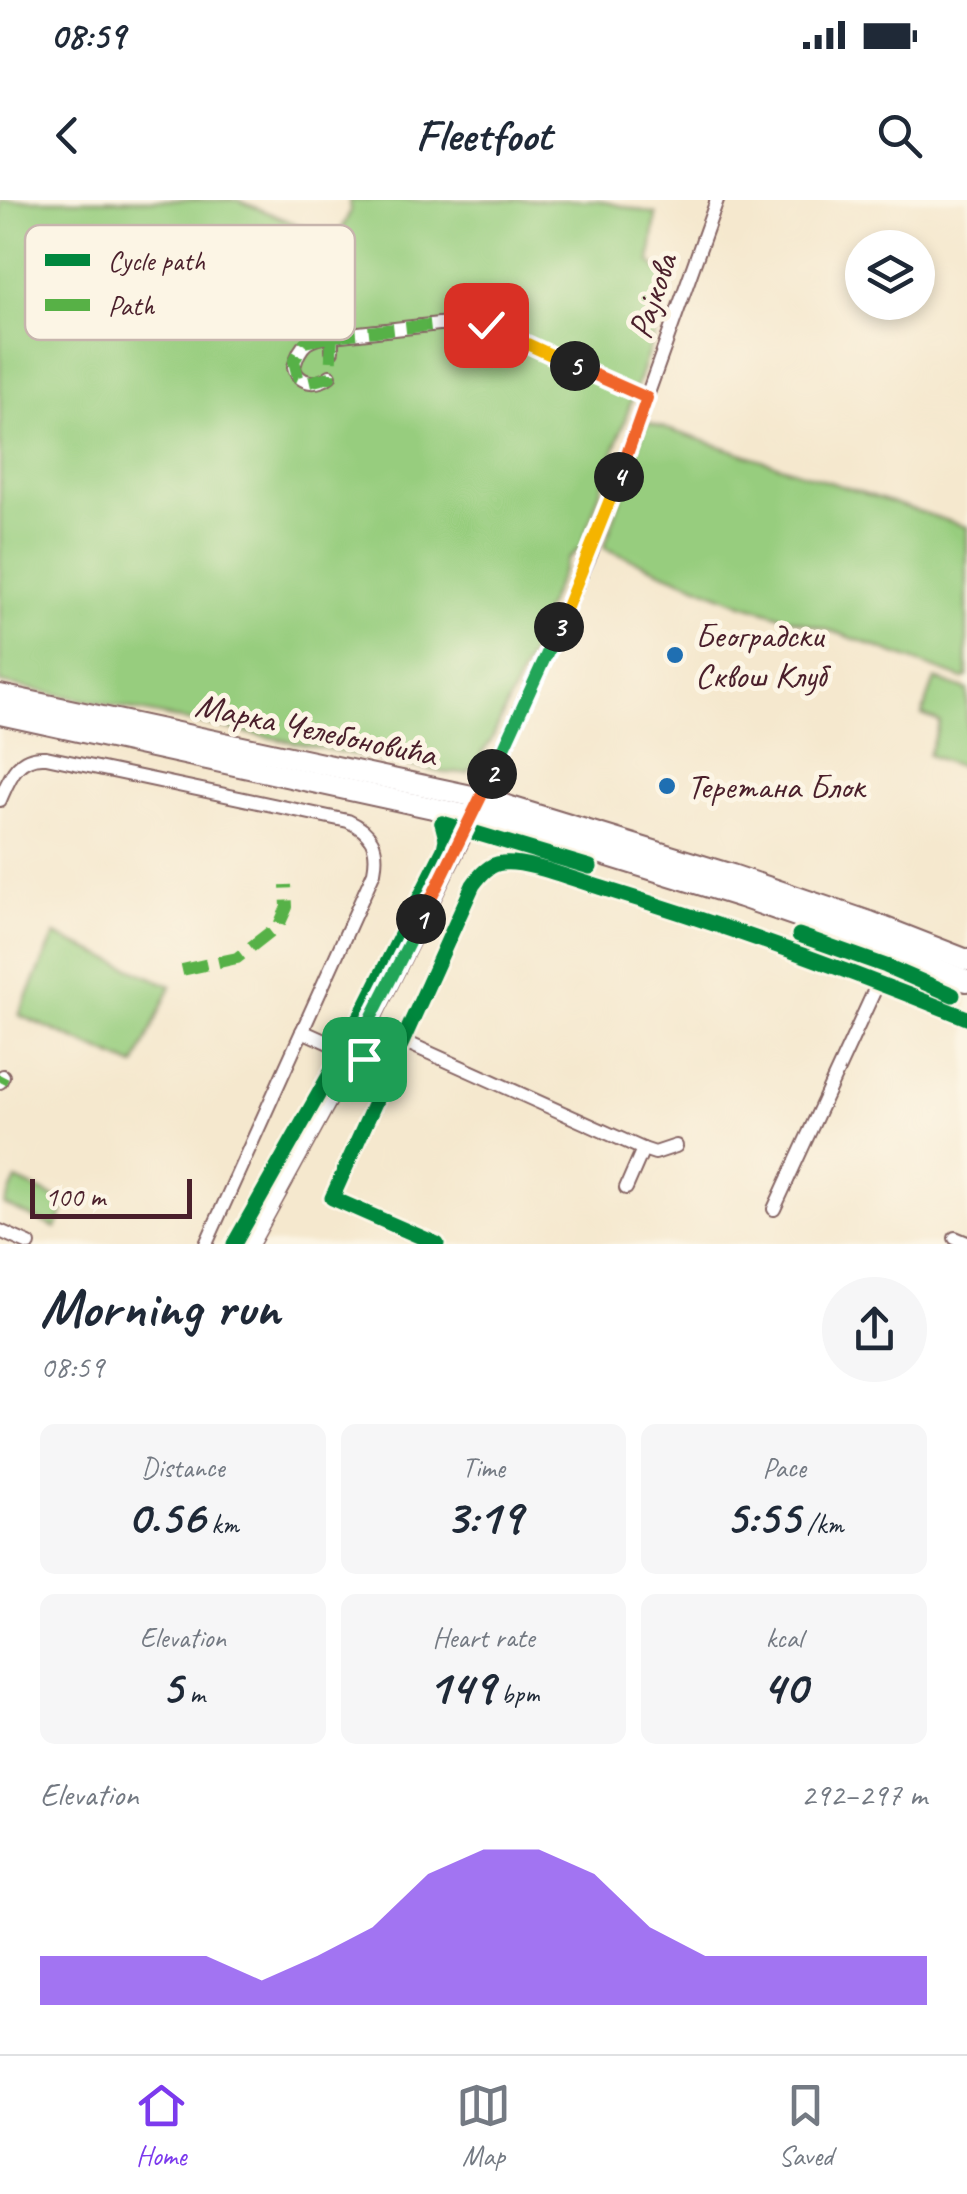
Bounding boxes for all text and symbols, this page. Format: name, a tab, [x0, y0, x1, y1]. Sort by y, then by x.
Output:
text: 08:59	[50, 12, 125, 59]
text: Fleetfoot	[416, 107, 551, 164]
icon: back	[40, 108, 95, 163]
icon: search	[872, 108, 927, 163]
legend	[25, 225, 355, 340]
map controls	[845, 230, 935, 320]
button: layers	[845, 230, 935, 320]
text: Cycle path	[108, 243, 205, 278]
street label: Рајкова	[617, 246, 688, 344]
pin	[444, 283, 529, 368]
text: Path	[108, 288, 155, 323]
icon: check	[459, 298, 514, 353]
pin: 5	[550, 341, 600, 391]
text: 5	[569, 348, 581, 383]
pin: 4	[594, 452, 644, 502]
text: 4	[613, 459, 625, 494]
pin: 3	[534, 602, 584, 652]
text: 3	[553, 609, 565, 644]
place label: Београдски Сквош Клуб	[695, 613, 831, 698]
marker: Београдски Сквош Клуб	[664, 644, 686, 666]
street label: Марка Челебоновића	[191, 682, 443, 778]
pin: 2	[467, 749, 517, 799]
text: 2	[486, 756, 498, 791]
place label: Теретана Блок	[687, 764, 867, 809]
marker: Теретана Блок	[656, 775, 678, 797]
pin: 1	[396, 894, 446, 944]
text: 1	[415, 901, 427, 936]
pin	[322, 1017, 407, 1102]
icon: arrive	[337, 1032, 392, 1087]
scale bar	[30, 1174, 192, 1218]
text: 100 m	[45, 1179, 105, 1214]
text: Morning run	[40, 1273, 280, 1343]
button: share	[822, 1277, 927, 1382]
text: 08:59	[40, 1346, 104, 1387]
text: Distance	[141, 1450, 225, 1485]
text: Time	[462, 1450, 505, 1485]
text: Pace	[763, 1450, 806, 1485]
text: 0.56	[127, 1485, 205, 1548]
text: 3:19	[445, 1485, 522, 1548]
text: 5:55	[725, 1485, 800, 1548]
text: km	[205, 1506, 239, 1541]
text: /km	[800, 1506, 843, 1541]
text: Elevation	[140, 1620, 226, 1655]
text: Heart rate	[432, 1620, 535, 1655]
text: kcal	[766, 1620, 803, 1655]
text: 5	[161, 1655, 182, 1718]
text: 149	[427, 1655, 494, 1718]
text: 40	[762, 1655, 807, 1718]
text: m	[182, 1676, 205, 1711]
text: bpm	[494, 1676, 540, 1711]
text: Elevation	[40, 1774, 138, 1815]
text: 292–297 m	[801, 1774, 927, 1815]
tab: Home	[134, 2078, 189, 2173]
tab: Map	[456, 2078, 511, 2173]
tab: Saved	[778, 2078, 833, 2173]

